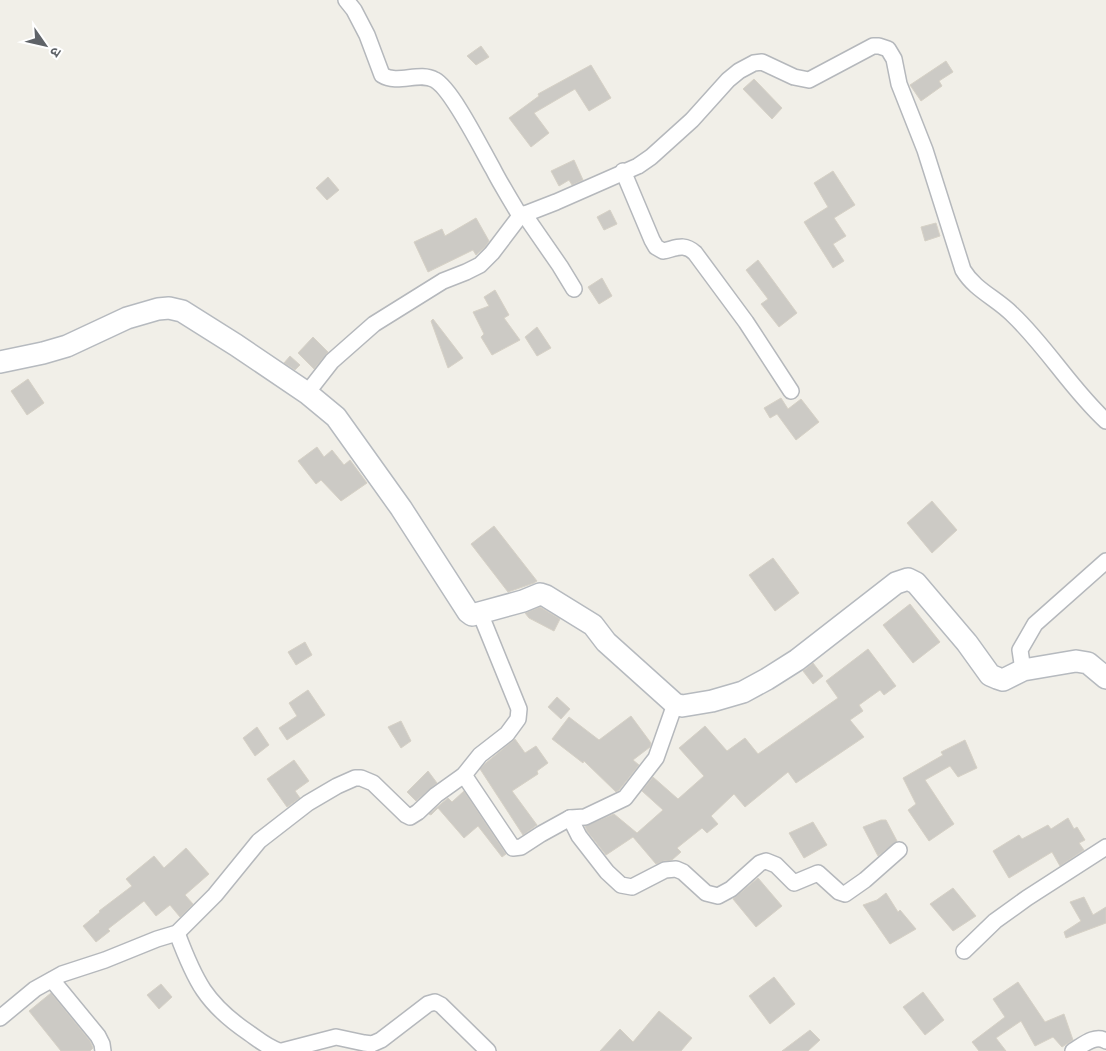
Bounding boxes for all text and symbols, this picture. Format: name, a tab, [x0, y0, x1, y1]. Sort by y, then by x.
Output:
north arrow	[20, 20, 70, 70]
text: उ	[46, 44, 66, 62]

